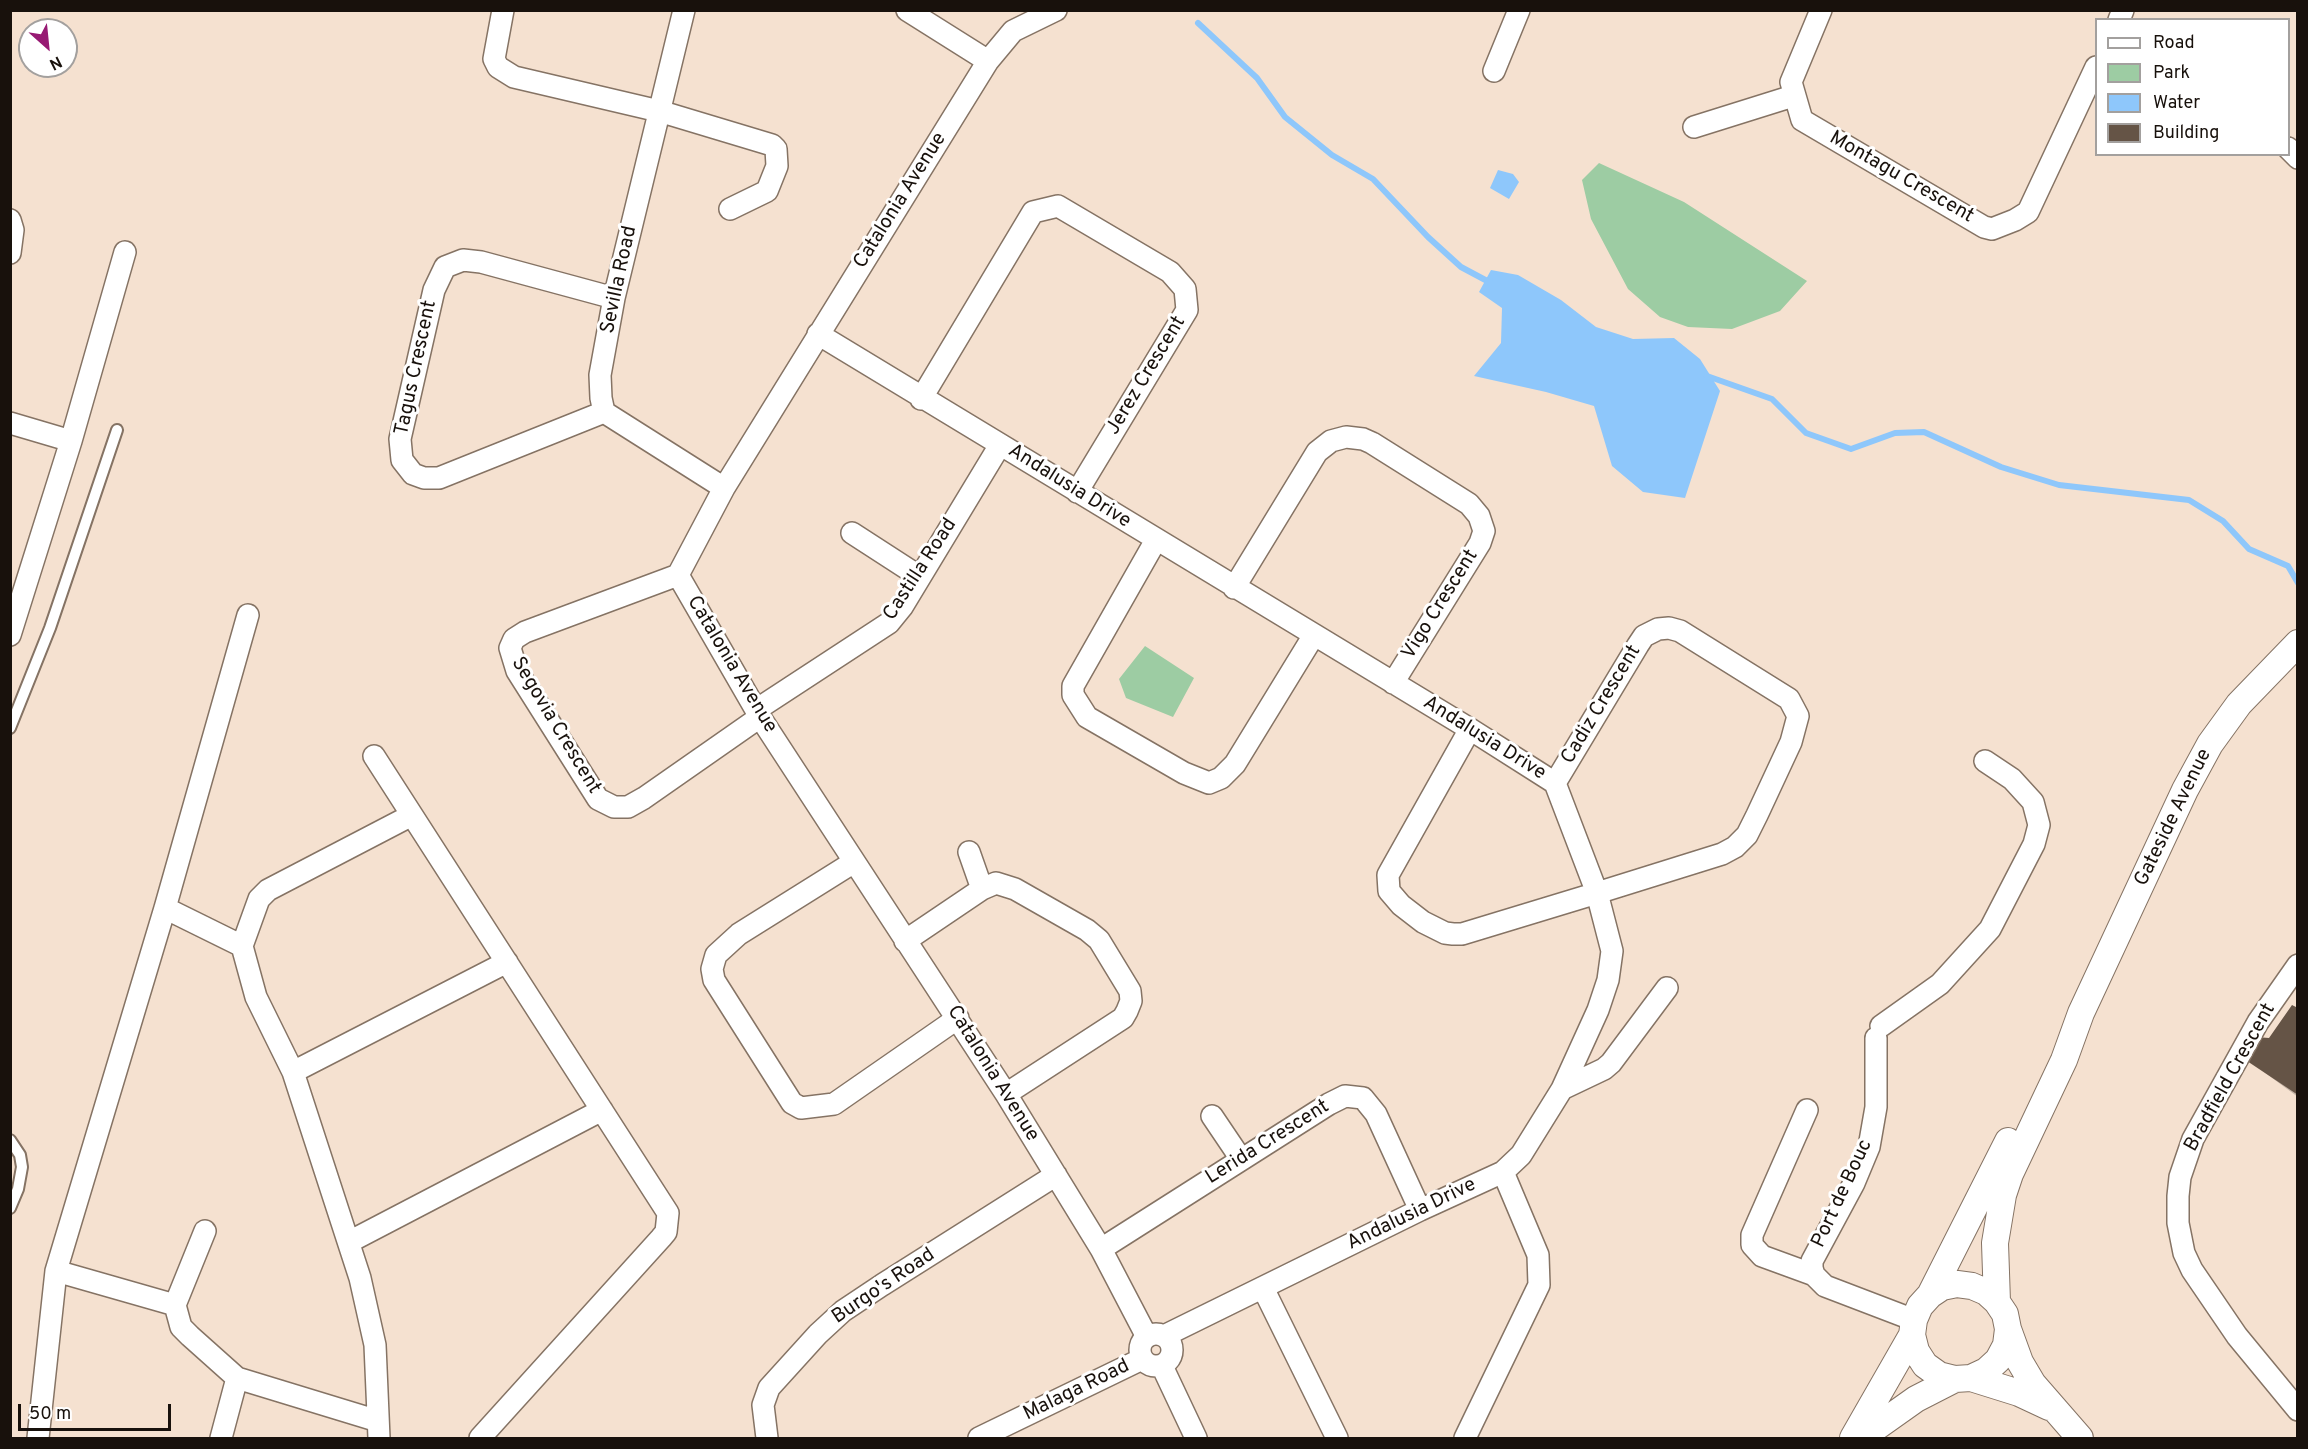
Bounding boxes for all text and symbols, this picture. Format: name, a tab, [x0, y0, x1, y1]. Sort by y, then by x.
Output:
north arrow	[18, 18, 78, 78]
legend	[2095, 18, 2290, 156]
text: Road	[2153, 32, 2195, 55]
text: N	[46, 51, 65, 74]
text: Park	[2153, 62, 2190, 85]
text: Water	[2153, 92, 2200, 115]
text: Building	[2153, 122, 2219, 145]
street label: Montagu Crescent	[1824, 127, 1978, 229]
street label: Catalonia Avenue	[850, 129, 952, 273]
street label: Sevilla Road	[597, 224, 643, 336]
street label: Tagus Crescent	[391, 298, 443, 438]
street label: Jerez Crescent	[1102, 312, 1192, 440]
street label: Andalusia Drive	[1003, 440, 1135, 534]
street label: Castilla Road	[879, 514, 963, 626]
street label: Vigo Crescent	[1398, 546, 1484, 664]
street label: Catalonia Avenue	[681, 592, 781, 738]
street label: Cadiz Crescent	[1557, 641, 1647, 769]
street label: Segovia Crescent	[505, 653, 605, 799]
street label: Andalusia Drive	[1418, 692, 1550, 786]
street label: Gateside Avenue	[2130, 745, 2218, 891]
street label: Bradfield Crescent	[2180, 1000, 2282, 1156]
street label: Catalonia Avenue	[941, 1002, 1043, 1146]
street label: Lerida Crescent	[1202, 1095, 1334, 1191]
street label: Port de Bouc	[1808, 1136, 1878, 1252]
street label: Andalusia Drive	[1344, 1173, 1480, 1257]
street label: Burgo's Road	[828, 1244, 940, 1330]
street label: Malaga Road	[1020, 1355, 1134, 1427]
scale bar	[21, 1392, 174, 1430]
text: 50 m	[29, 1403, 71, 1426]

